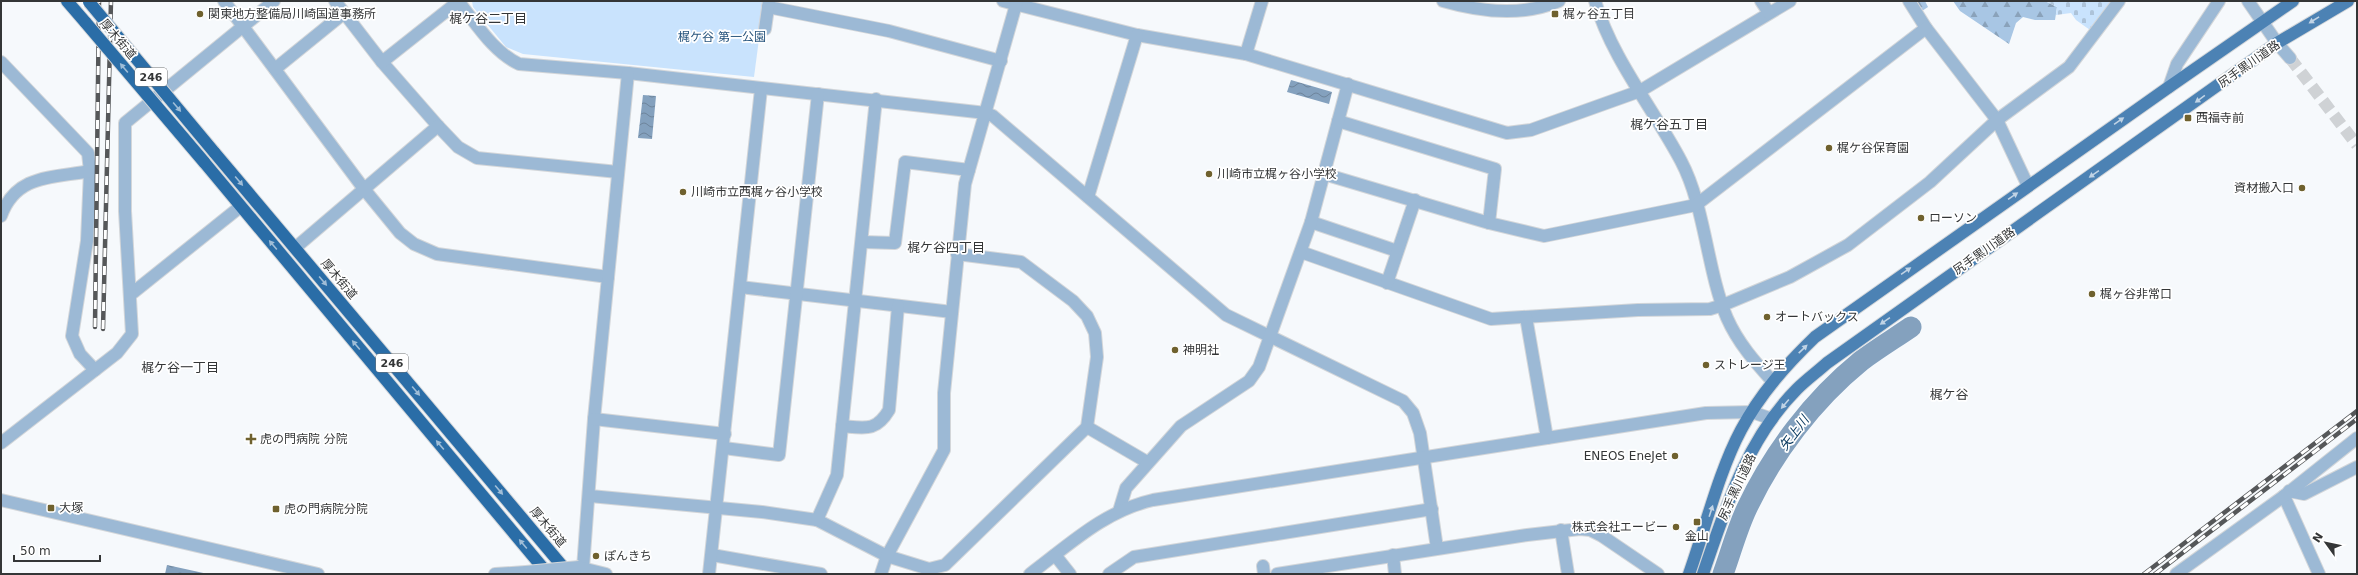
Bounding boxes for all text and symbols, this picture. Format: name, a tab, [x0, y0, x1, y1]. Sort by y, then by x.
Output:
place label: 関東地方整備局川崎国道事務所	[208, 7, 376, 21]
place label: 梶ヶ谷五丁目	[1563, 7, 1635, 21]
marker: 関東地方整備局川崎国道事務所	[195, 9, 205, 19]
marker: 梶ヶ谷五丁目	[1550, 9, 1560, 19]
district label: 梶ケ谷二丁目	[449, 11, 527, 26]
street label: 厚木街道	[97, 16, 139, 62]
one-way arrow	[2309, 16, 2319, 24]
park label: 梶ケ谷 第一公園	[678, 30, 766, 44]
street label: 尻手黒川道路	[2215, 38, 2283, 90]
one-way arrow	[120, 63, 129, 73]
road number: 246	[135, 68, 167, 86]
one-way arrow	[2195, 94, 2205, 102]
one-way arrow	[172, 102, 181, 113]
place label: 西福寺前	[2196, 111, 2244, 125]
marker: 西福寺前	[2183, 113, 2193, 123]
district label: 梶ケ谷五丁目	[1630, 117, 1708, 132]
one-way arrow	[2114, 117, 2124, 125]
place label: 梶ケ谷保育園	[1837, 141, 1909, 155]
marker: 梶ケ谷保育園	[1824, 143, 1834, 153]
place label: 川崎市立梶ヶ谷小学校	[1217, 167, 1337, 181]
marker: 川崎市立梶ヶ谷小学校	[1204, 169, 1214, 179]
one-way arrow	[2089, 170, 2100, 178]
one-way arrow	[235, 176, 244, 187]
place label: 資材搬入口	[2234, 181, 2294, 195]
marker: 資材搬入口	[2297, 183, 2307, 193]
place label: 川崎市立西梶ヶ谷小学校	[691, 185, 823, 199]
marker: 川崎市立西梶ヶ谷小学校	[678, 187, 688, 197]
one-way arrow	[2008, 192, 2018, 200]
place label: ローソン	[1929, 211, 1977, 225]
marker: ローソン	[1916, 213, 1926, 223]
street label: 尻手黒川道路	[1950, 225, 2018, 277]
one-way arrow	[268, 240, 277, 251]
district label: 梶ケ谷四丁目	[907, 240, 985, 255]
street label: 厚木街道	[318, 256, 360, 302]
one-way arrow	[1901, 267, 1912, 275]
one-way arrow	[318, 276, 327, 286]
place label: 梶ヶ谷非常口	[2100, 287, 2172, 301]
marker: 梶ヶ谷非常口	[2087, 289, 2097, 299]
place label: オートバックス	[1775, 310, 1859, 324]
marker: オートバックス	[1762, 312, 1772, 322]
one-way arrow	[1880, 317, 1890, 325]
one-way arrow	[352, 340, 361, 350]
place label: 神明社	[1183, 343, 1219, 357]
one-way arrow	[1798, 344, 1808, 354]
marker: 神明社	[1170, 345, 1180, 355]
road number: 246	[376, 354, 408, 372]
place label: ストレージ王	[1714, 358, 1786, 372]
district label: 梶ケ谷一丁目	[141, 360, 219, 375]
marker: ストレージ王	[1701, 360, 1711, 370]
one-way arrow	[411, 386, 420, 396]
district label: 梶ケ谷	[1929, 387, 1969, 402]
one-way arrow	[1780, 398, 1789, 409]
water label: 矢上川	[1776, 411, 1813, 453]
place label: 虎の門病院 分院	[260, 432, 348, 446]
marker: 虎の門病院 分院	[245, 433, 257, 445]
one-way arrow	[435, 439, 444, 450]
place label: ENEOS EneJet	[1584, 449, 1667, 463]
marker: ENEOS EneJet	[1670, 451, 1680, 461]
street label: 尻手黒川道路	[1715, 451, 1759, 523]
one-way arrow	[495, 485, 504, 496]
place label: 大塚	[59, 501, 83, 515]
place label: 虎の門病院分院	[284, 502, 368, 516]
marker: 大塚	[46, 503, 56, 513]
marker: 虎の門病院分院	[271, 504, 281, 514]
street label: 厚木街道	[527, 504, 569, 550]
one-way arrow	[1708, 504, 1714, 516]
marker: 金山	[1692, 517, 1702, 527]
place label: 株式会社エービー	[1572, 520, 1668, 534]
marker: 株式会社エービー	[1671, 522, 1681, 532]
north arrow	[2306, 523, 2346, 563]
place label: 金山	[1685, 529, 1709, 543]
text: N	[2310, 530, 2326, 545]
scale bar	[14, 537, 100, 563]
one-way arrow	[519, 539, 528, 550]
text: 50 m	[20, 544, 51, 558]
place label: ぽんきち	[604, 549, 652, 563]
marker: ぽんきち	[591, 551, 601, 561]

